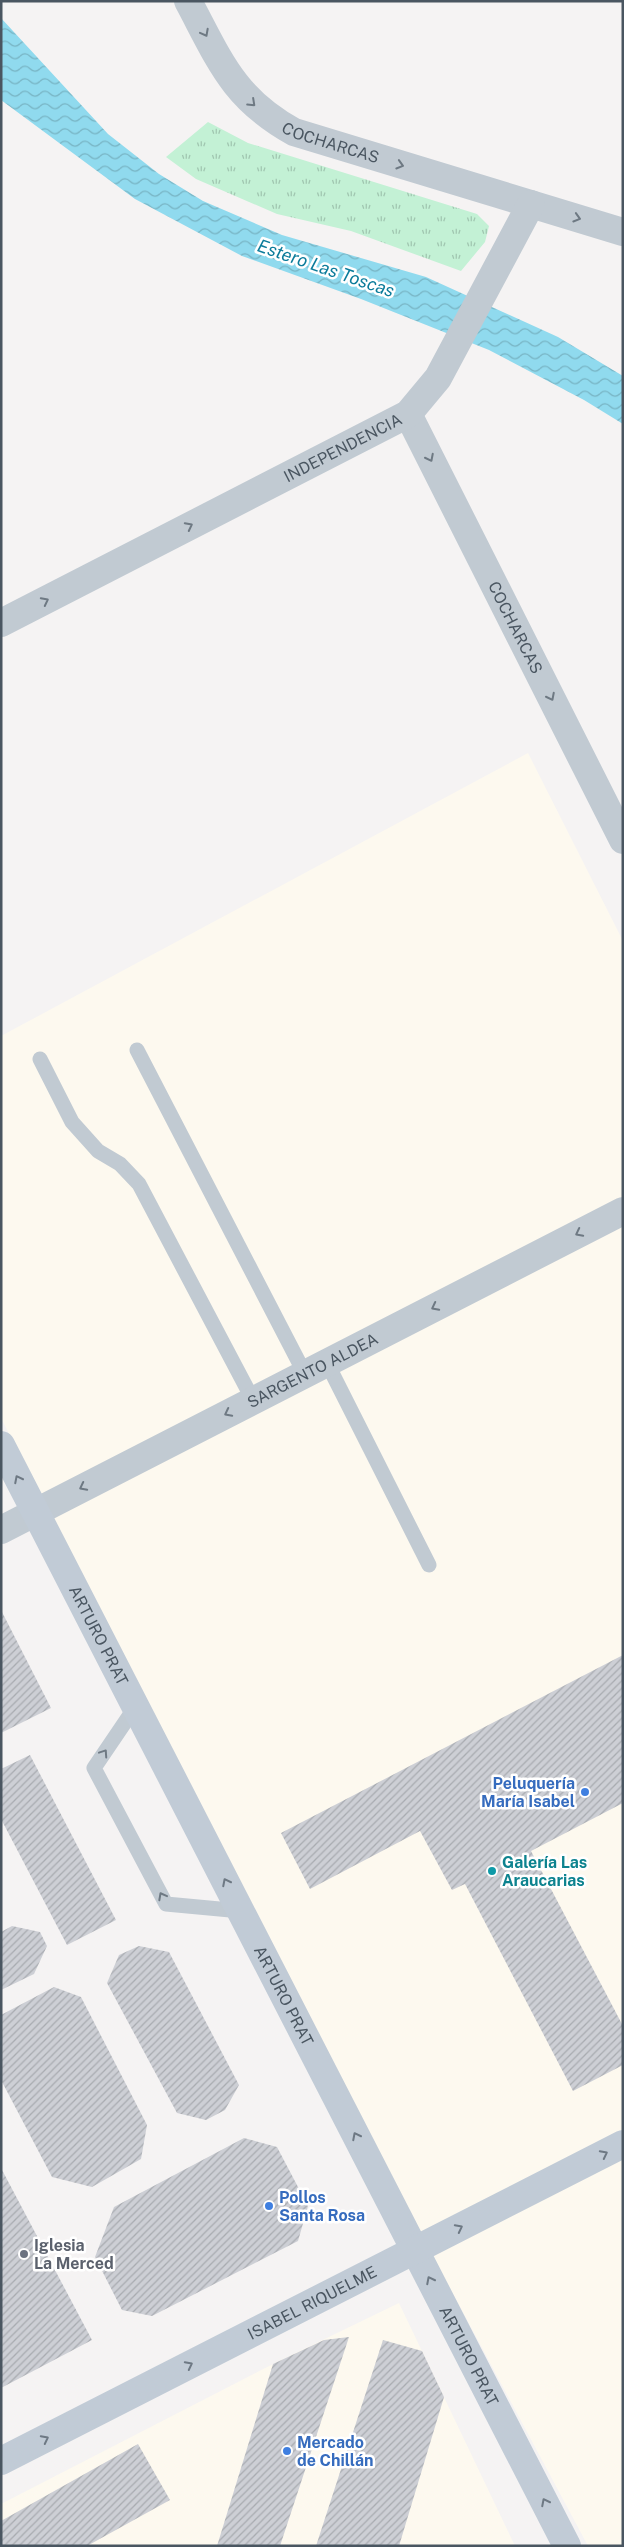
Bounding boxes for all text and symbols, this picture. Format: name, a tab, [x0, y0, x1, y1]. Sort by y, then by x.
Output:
one-way arrow	[199, 28, 209, 37]
one-way arrow	[247, 97, 256, 106]
street label: COCHARCAS	[279, 118, 381, 167]
one-way arrow	[396, 159, 404, 169]
one-way arrow	[572, 213, 581, 223]
water label: Estero Las Toscas	[255, 235, 397, 301]
street label: INDEPENDENCIA	[280, 409, 405, 486]
one-way arrow	[424, 453, 434, 462]
one-way arrow	[184, 522, 193, 532]
street label: COCHARCAS	[485, 578, 547, 677]
one-way arrow	[39, 597, 48, 607]
one-way arrow	[544, 691, 554, 700]
one-way arrow	[576, 1227, 585, 1237]
one-way arrow	[431, 1301, 440, 1311]
street label: SARGENTO ALDEA	[244, 1329, 381, 1412]
one-way arrow	[224, 1407, 233, 1417]
one-way arrow	[14, 1475, 24, 1484]
one-way arrow	[79, 1481, 88, 1491]
street label: ARTURO PRAT	[65, 1582, 133, 1689]
one-way arrow	[98, 1749, 107, 1759]
place label: Peluquería María Isabel	[481, 1774, 575, 1811]
marker: Peluquería María Isabel	[579, 1786, 591, 1798]
place label: Galería Las Araucarias	[502, 1853, 587, 1890]
marker: Galería Las Araucarias	[486, 1865, 498, 1877]
one-way arrow	[222, 1878, 232, 1887]
one-way arrow	[158, 1892, 168, 1901]
street label: ARTURO PRAT	[251, 1942, 318, 2049]
one-way arrow	[352, 2132, 362, 2141]
one-way arrow	[598, 2150, 607, 2160]
place label: Pollos Santa Rosa	[279, 2188, 365, 2225]
marker: Pollos Santa Rosa	[263, 2200, 275, 2212]
one-way arrow	[454, 2224, 463, 2234]
place label: Iglesia La Merced	[34, 2236, 114, 2273]
marker: Iglesia La Merced	[18, 2248, 30, 2260]
street label: ISABEL RIQUELME	[244, 2262, 380, 2343]
one-way arrow	[426, 2276, 437, 2285]
street label: ARTURO PRAT	[436, 2303, 503, 2409]
one-way arrow	[184, 2361, 193, 2371]
place label: Mercado de Chillán	[297, 2433, 374, 2470]
one-way arrow	[40, 2435, 49, 2445]
marker: Mercado de Chillán	[281, 2445, 293, 2457]
one-way arrow	[541, 2499, 551, 2508]

